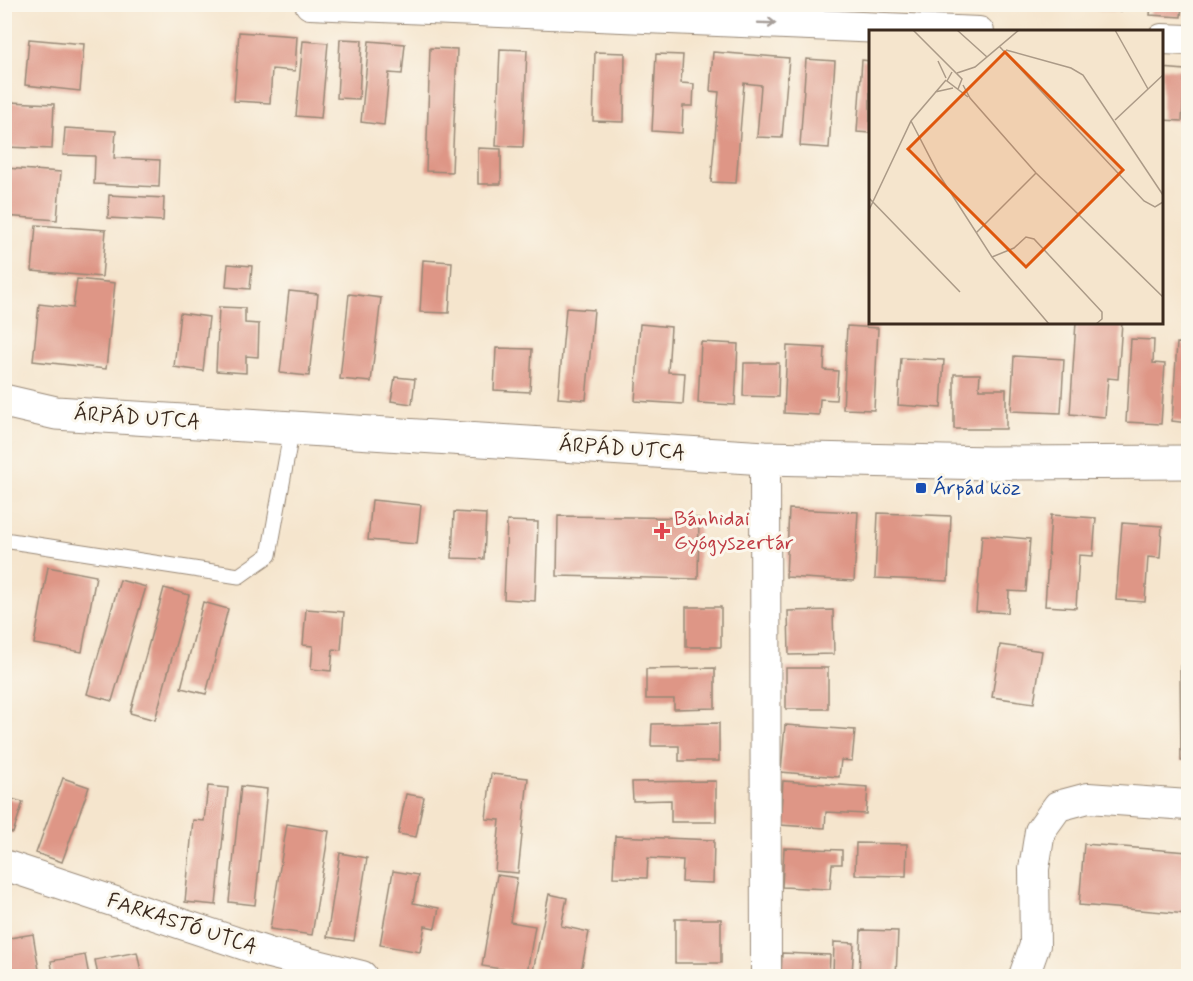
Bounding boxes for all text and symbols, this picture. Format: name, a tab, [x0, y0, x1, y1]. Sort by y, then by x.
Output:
one-way arrow	[757, 17, 777, 29]
inset map	[869, 30, 1163, 324]
street label: ÁRPÁD UTCA	[73, 400, 201, 436]
street label: ÁRPÁD UTCA	[558, 431, 686, 467]
place label: Árpád köz	[933, 474, 1021, 502]
marker: Árpád köz	[914, 481, 928, 495]
place label: Bánhidai Gyógyszertár	[674, 505, 794, 557]
marker: Bánhidai Gyógyszertár	[655, 524, 669, 538]
street label: FARKASTÓ UTCA	[103, 887, 261, 961]

